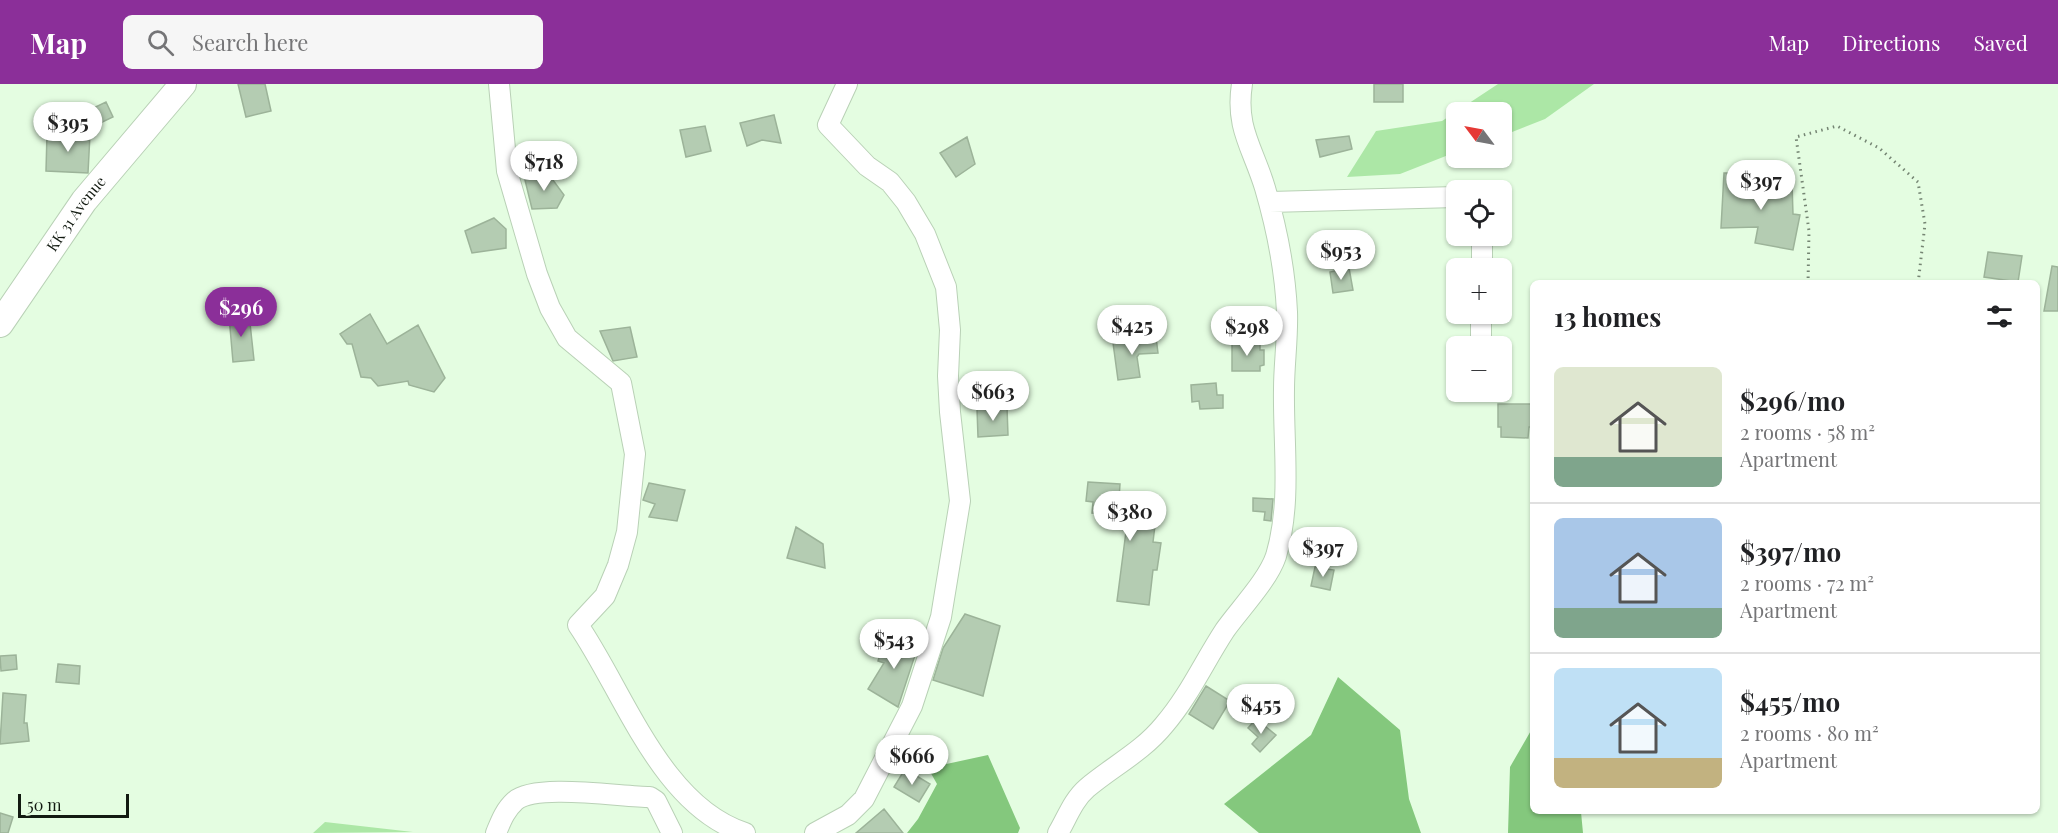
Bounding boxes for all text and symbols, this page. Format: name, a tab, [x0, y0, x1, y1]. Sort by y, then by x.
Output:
search box	[123, 15, 543, 69]
text: Map	[30, 24, 87, 61]
icon: search	[144, 26, 177, 59]
text: Search here	[192, 27, 308, 57]
text: Map	[1768, 28, 1809, 56]
text: Directions	[1842, 28, 1940, 56]
text: Saved	[1973, 28, 2028, 56]
pin: $395	[32, 102, 104, 153]
north arrow	[1446, 102, 1512, 168]
map controls	[1446, 102, 1512, 402]
text: $395	[47, 108, 89, 135]
pin: $718	[508, 141, 580, 192]
text: $718	[524, 147, 564, 174]
pin: $397	[1725, 160, 1797, 211]
text: $397	[1740, 166, 1782, 193]
street label: KK 31 Avenue	[42, 172, 110, 255]
button: locate	[1446, 180, 1512, 246]
pin: $953	[1305, 230, 1377, 281]
text: $953	[1320, 236, 1362, 263]
button: +	[1446, 258, 1512, 324]
pin: $296	[205, 287, 277, 338]
text: $296	[219, 293, 263, 320]
text: 13 homes	[1554, 299, 1661, 334]
icon: filters	[1983, 300, 2016, 333]
pin: $425	[1096, 305, 1168, 356]
pin: $298	[1211, 306, 1283, 357]
text: $425	[1111, 311, 1153, 338]
text: $298	[1225, 312, 1269, 339]
button: −	[1446, 336, 1512, 402]
pin: $663	[957, 371, 1029, 422]
text: $663	[971, 377, 1015, 404]
text: $296/mo	[1740, 383, 1845, 418]
icon: home	[1602, 391, 1674, 463]
text: 2 rooms · 58 m²	[1740, 418, 1875, 445]
text: Apartment	[1740, 445, 1837, 472]
pin: $380	[1094, 491, 1166, 542]
text: $380	[1107, 497, 1153, 524]
pin: $397	[1287, 527, 1359, 578]
text: $397	[1302, 533, 1344, 560]
text: $397/mo	[1740, 534, 1841, 569]
icon: home	[1602, 542, 1674, 614]
text: 2 rooms · 72 m²	[1740, 569, 1874, 596]
text: Apartment	[1740, 596, 1837, 623]
pin: $543	[858, 619, 930, 670]
text: $543	[874, 625, 914, 652]
pin: $455	[1225, 684, 1297, 735]
text: $455/mo	[1740, 684, 1840, 719]
text: $455	[1241, 690, 1281, 717]
icon: home	[1602, 692, 1674, 764]
text: 2 rooms · 80 m²	[1740, 719, 1879, 746]
pin: $666	[876, 735, 948, 786]
text: $666	[889, 741, 935, 768]
text: Apartment	[1740, 746, 1837, 773]
scale bar	[18, 791, 129, 818]
text: 50 m	[27, 794, 61, 815]

